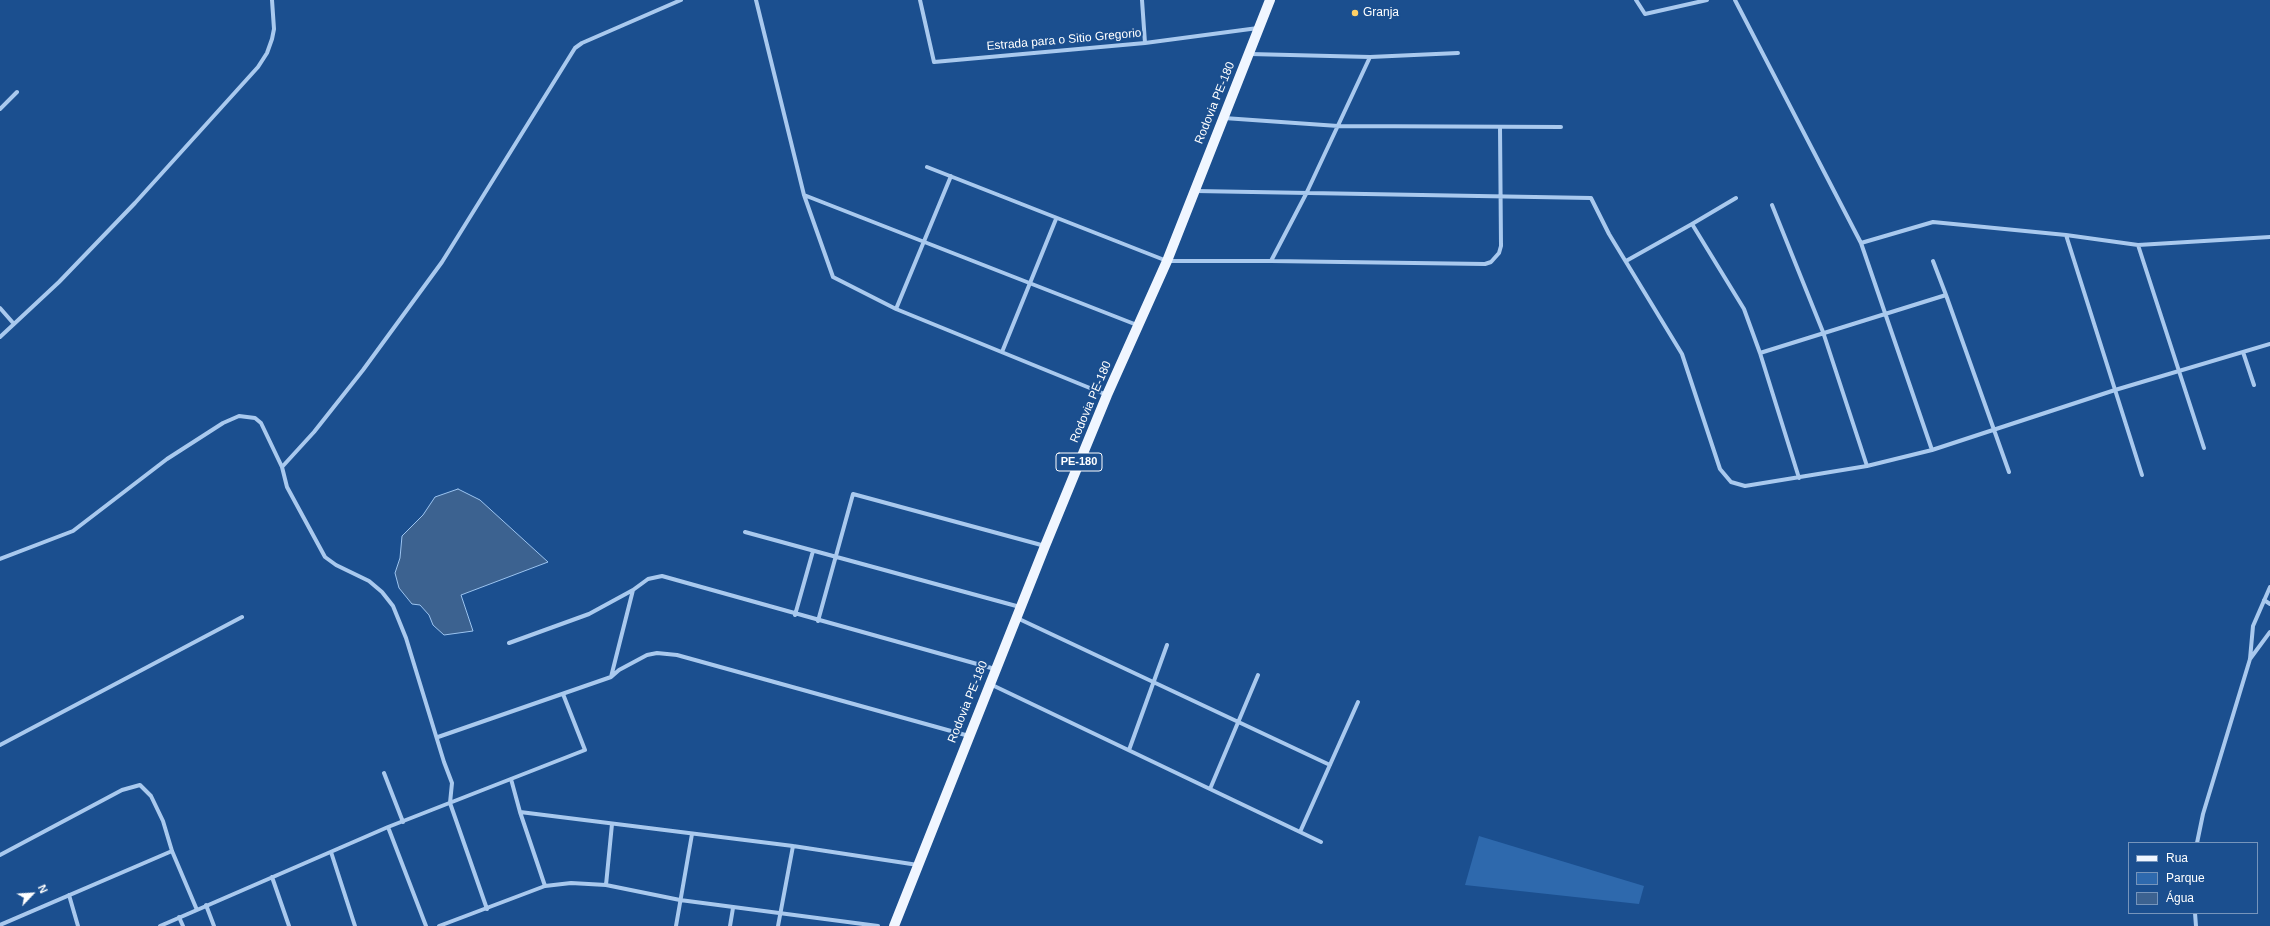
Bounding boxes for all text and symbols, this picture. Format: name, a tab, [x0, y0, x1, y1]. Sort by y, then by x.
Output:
place label: Granja	[1363, 6, 1399, 20]
marker: Granja	[1350, 8, 1360, 18]
street label: Estrada para o Sitio Gregorio	[986, 26, 1142, 54]
street label: Rodovia PE-180	[1192, 60, 1238, 146]
street label: Rodovia PE-180	[1067, 359, 1115, 445]
road number: PE-180	[1056, 453, 1102, 471]
street label: Rodovia PE-180	[945, 659, 991, 745]
legend	[2128, 842, 2258, 914]
text: Rua	[2166, 851, 2188, 865]
text: Parque	[2166, 871, 2205, 885]
north arrow	[12, 874, 52, 914]
text: N	[36, 883, 50, 895]
text: Água	[2166, 891, 2194, 905]

